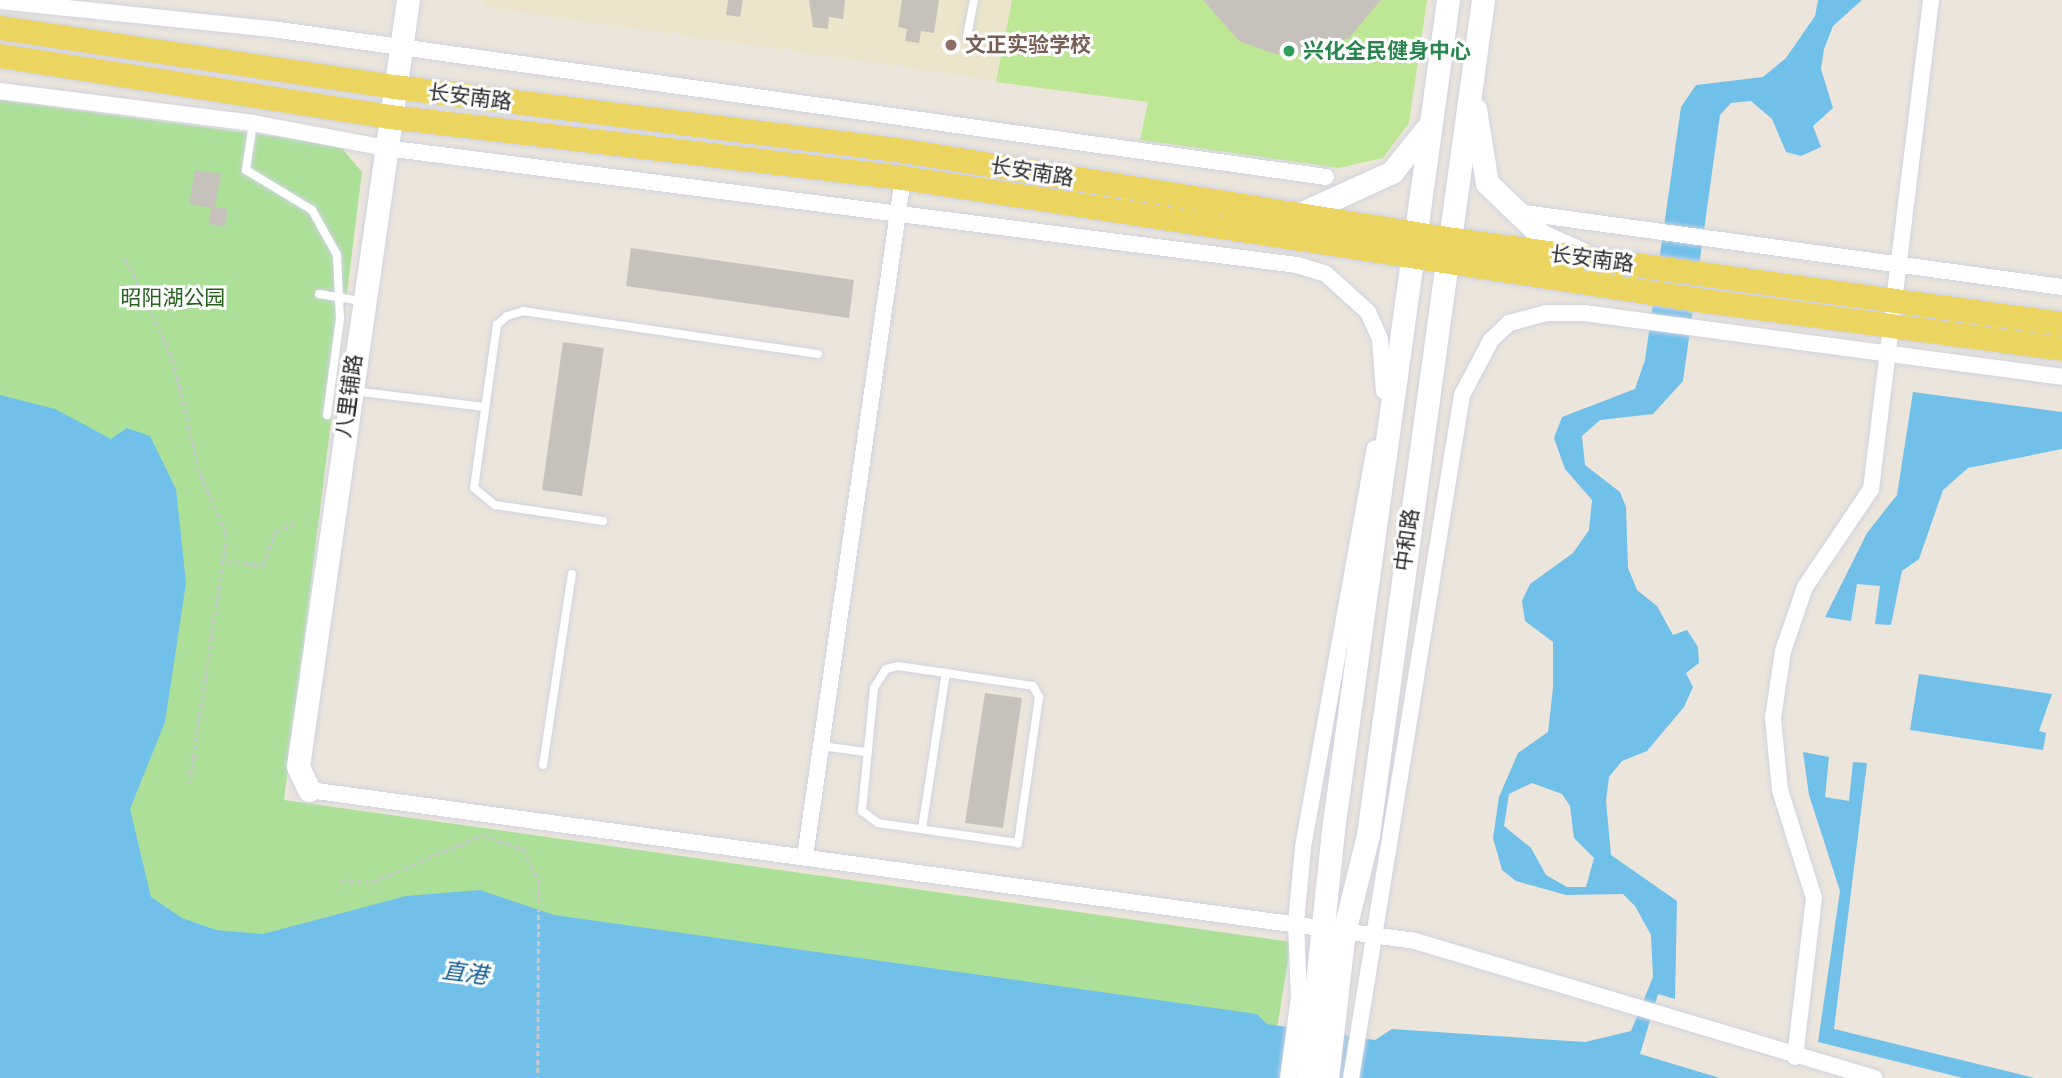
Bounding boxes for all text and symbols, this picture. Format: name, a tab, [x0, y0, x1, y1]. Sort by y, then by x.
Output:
place label: 文正实验学校	[965, 32, 1091, 58]
marker: 文正实验学校	[943, 37, 959, 53]
place label: 兴化全民健身中心	[1303, 38, 1471, 64]
marker: 兴化全民健身中心	[1281, 43, 1297, 59]
street label: 长安南路	[427, 79, 513, 115]
street label: 长安南路	[989, 153, 1075, 191]
street label: 长安南路	[1549, 241, 1635, 277]
park label: 昭阳湖公园	[121, 285, 225, 311]
street label: 八里铺路	[331, 353, 367, 439]
street label: 中和路	[1390, 507, 1424, 573]
water label: 直港	[440, 956, 490, 990]

